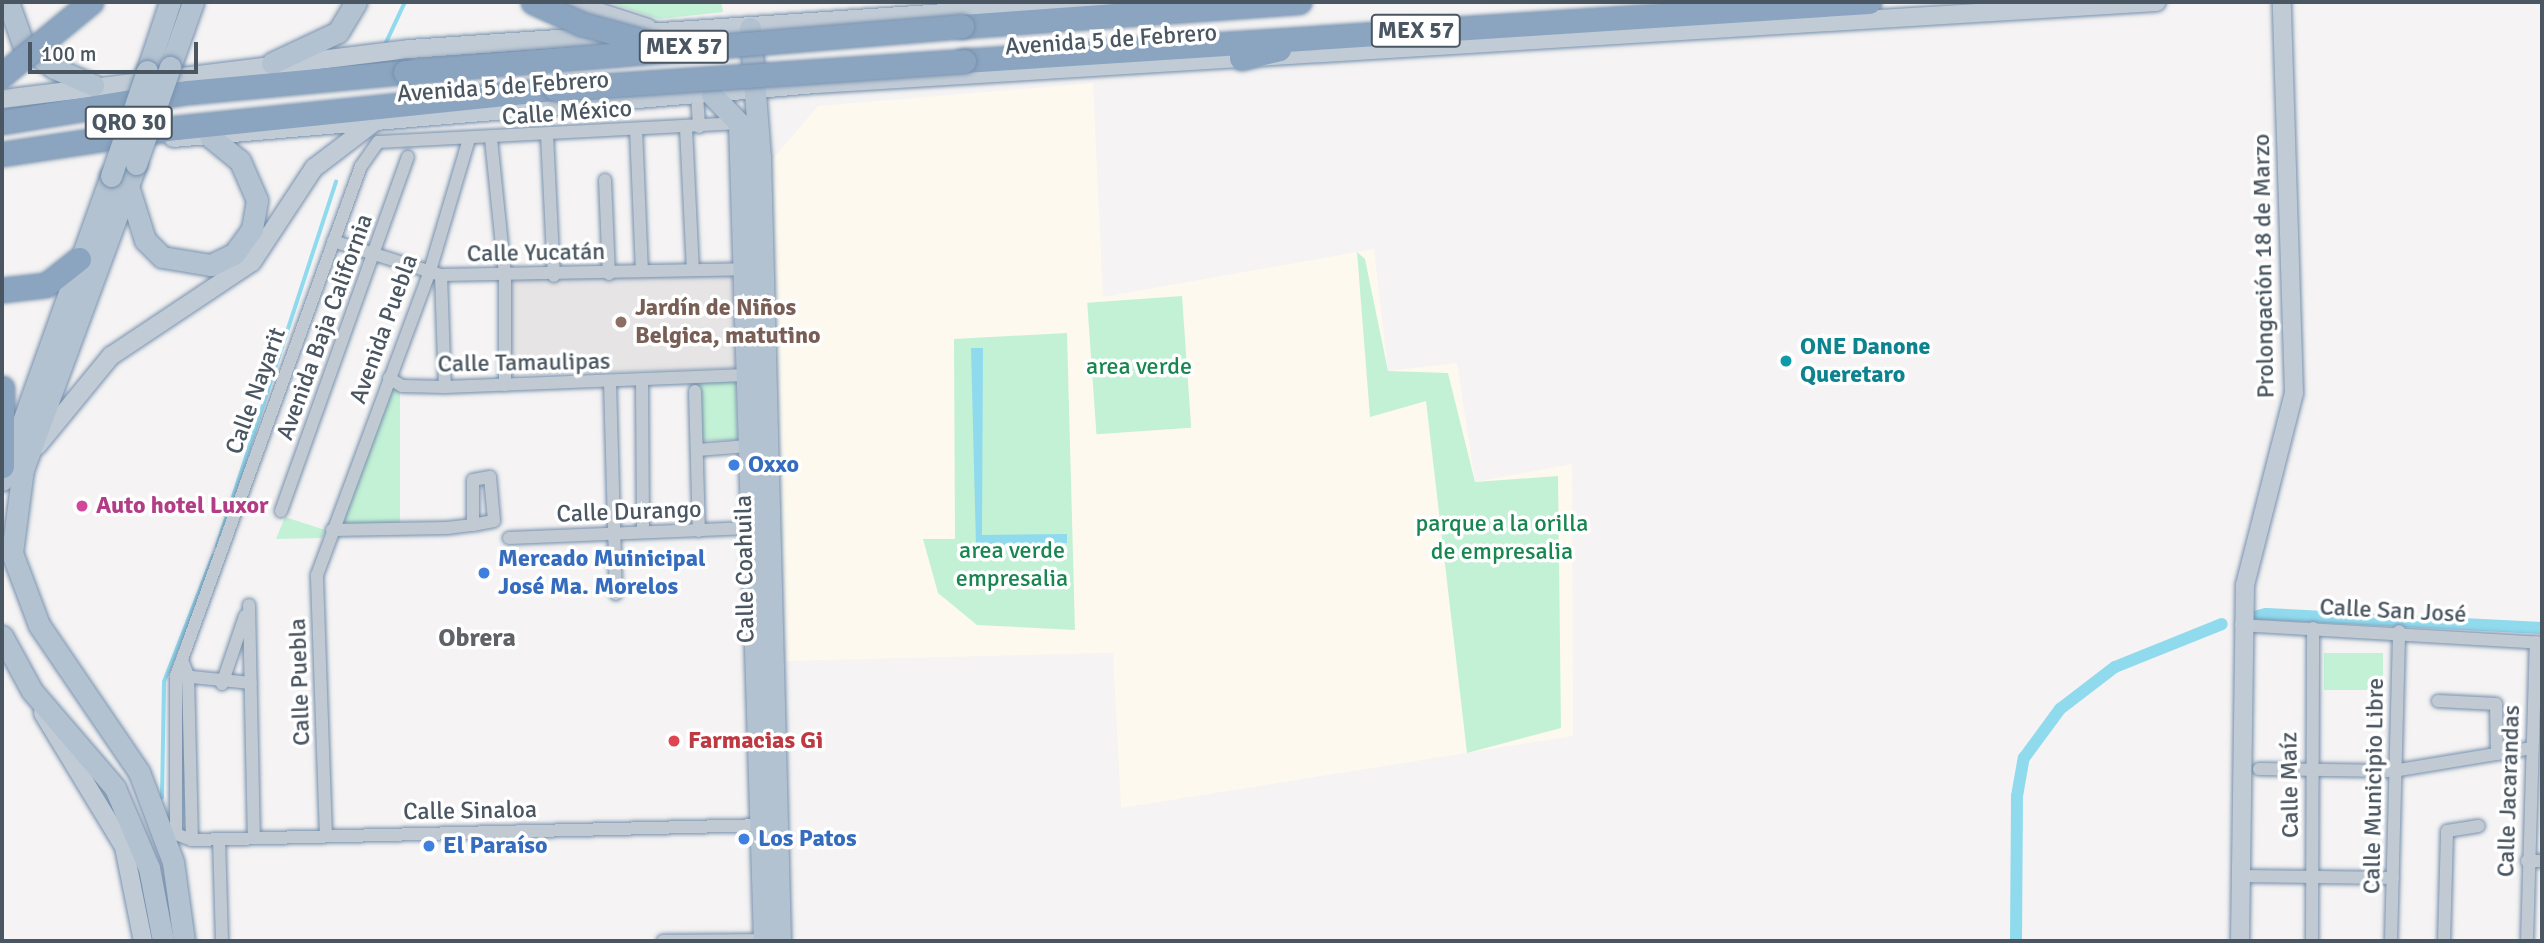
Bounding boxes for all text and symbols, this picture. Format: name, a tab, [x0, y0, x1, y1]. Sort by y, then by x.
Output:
road number: MEX 57	[1370, 12, 1462, 50]
street label: Avenida 5 de Febrero	[1004, 18, 1218, 62]
scale bar	[32, 28, 201, 72]
road number: MEX 57	[638, 28, 730, 66]
text: 100 m	[41, 41, 96, 67]
street label: Avenida 5 de Febrero	[396, 65, 610, 109]
street label: Calle México	[501, 94, 633, 132]
road number: QRO 30	[83, 104, 174, 142]
street label: Prolongación 18 de Marzo	[2247, 133, 2281, 399]
street label: Avenida Baja California	[271, 210, 379, 444]
street label: Calle Yucatán	[467, 237, 605, 269]
street label: Avenida Puebla	[344, 250, 424, 408]
place label: Jardín de Niños Belgica, matutino	[635, 294, 821, 350]
marker: Jardín de Niños Belgica, matutino	[613, 314, 629, 330]
street label: Calle Nayarit	[220, 324, 292, 458]
place label: ONE Danone Queretaro	[1800, 333, 1930, 389]
street label: Calle Tamaulipas	[437, 347, 611, 379]
park label: area verde	[1086, 353, 1192, 381]
marker: ONE Danone Queretaro	[1778, 353, 1794, 369]
place label: Oxxo	[748, 451, 799, 479]
marker: Oxxo	[726, 457, 742, 473]
place label: Auto hotel Luxor	[96, 492, 269, 520]
street label: Calle Durango	[556, 495, 702, 529]
street label: Calle Coahuila	[729, 495, 761, 643]
marker: Auto hotel Luxor	[74, 498, 90, 514]
park label: parque a la orilla de empresalia	[1416, 510, 1588, 566]
park label: area verde empresalia	[956, 537, 1068, 593]
place label: Mercado Muinicipal José Ma. Morelos	[498, 545, 706, 601]
marker: Mercado Muinicipal José Ma. Morelos	[476, 565, 492, 581]
street label: Calle San José	[2319, 593, 2467, 629]
street label: Calle Puebla	[283, 618, 317, 746]
district label: Obrera	[438, 623, 516, 655]
street label: Calle Municipio Libre	[2358, 678, 2390, 894]
street label: Calle Jacarandas	[2492, 704, 2526, 878]
place label: Farmacias Gi	[688, 727, 823, 755]
street label: Calle Maíz	[2275, 732, 2305, 838]
marker: Farmacias Gi	[666, 733, 682, 749]
street label: Calle Sinaloa	[403, 795, 537, 827]
place label: Los Patos	[758, 825, 857, 853]
marker: Los Patos	[736, 831, 752, 847]
place label: El Paraíso	[443, 832, 548, 860]
marker: El Paraíso	[421, 838, 437, 854]

